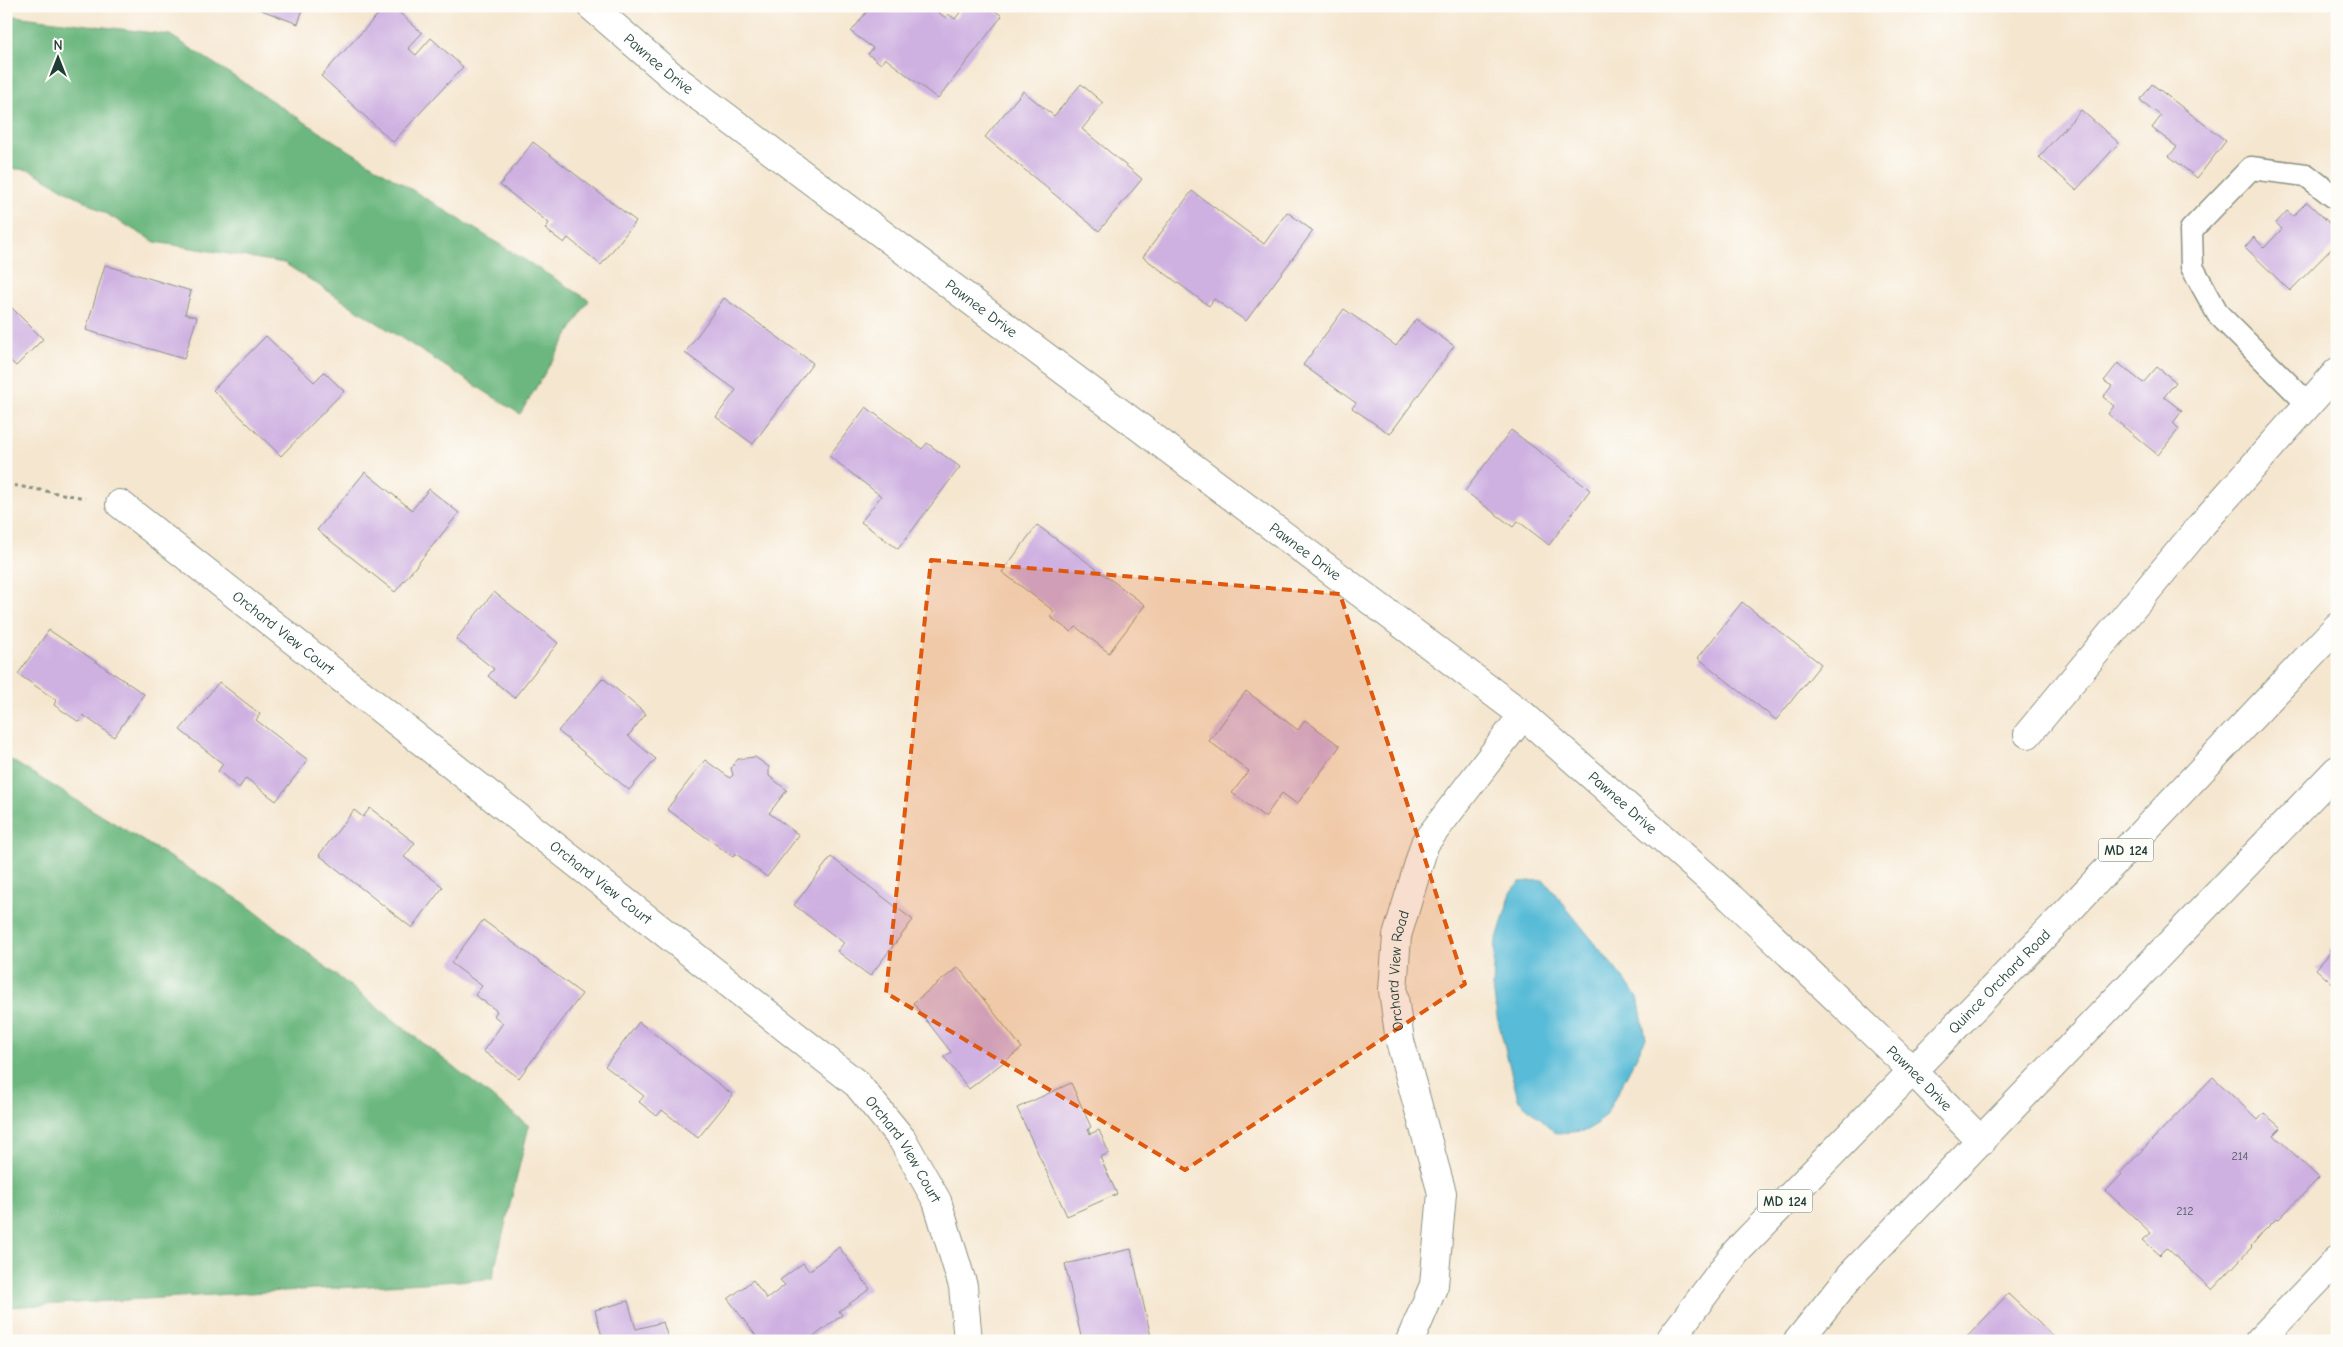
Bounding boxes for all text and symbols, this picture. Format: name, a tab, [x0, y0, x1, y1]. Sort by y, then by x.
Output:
street label: Pawnee Drive	[620, 30, 697, 98]
north arrow	[32, 32, 82, 82]
text: N	[53, 37, 63, 54]
street label: Pawnee Drive	[942, 276, 1021, 341]
street label: Pawnee Drive	[1266, 519, 1345, 585]
street label: Orchard View Court	[229, 587, 339, 679]
street label: Pawnee Drive	[1585, 768, 1661, 838]
street label: Orchard View Court	[546, 837, 656, 929]
road number: MD 124	[2098, 838, 2154, 862]
street label: Orchard View Road	[1384, 908, 1413, 1032]
street label: Quince Orchard Road	[1945, 925, 2054, 1037]
street label: Pawnee Drive	[1883, 1042, 1956, 1115]
street label: Orchard View Court	[861, 1092, 945, 1206]
house number: 214	[2232, 1149, 2249, 1163]
road number: MD 124	[1758, 1190, 1812, 1212]
house number: 212	[2176, 1204, 2194, 1218]

